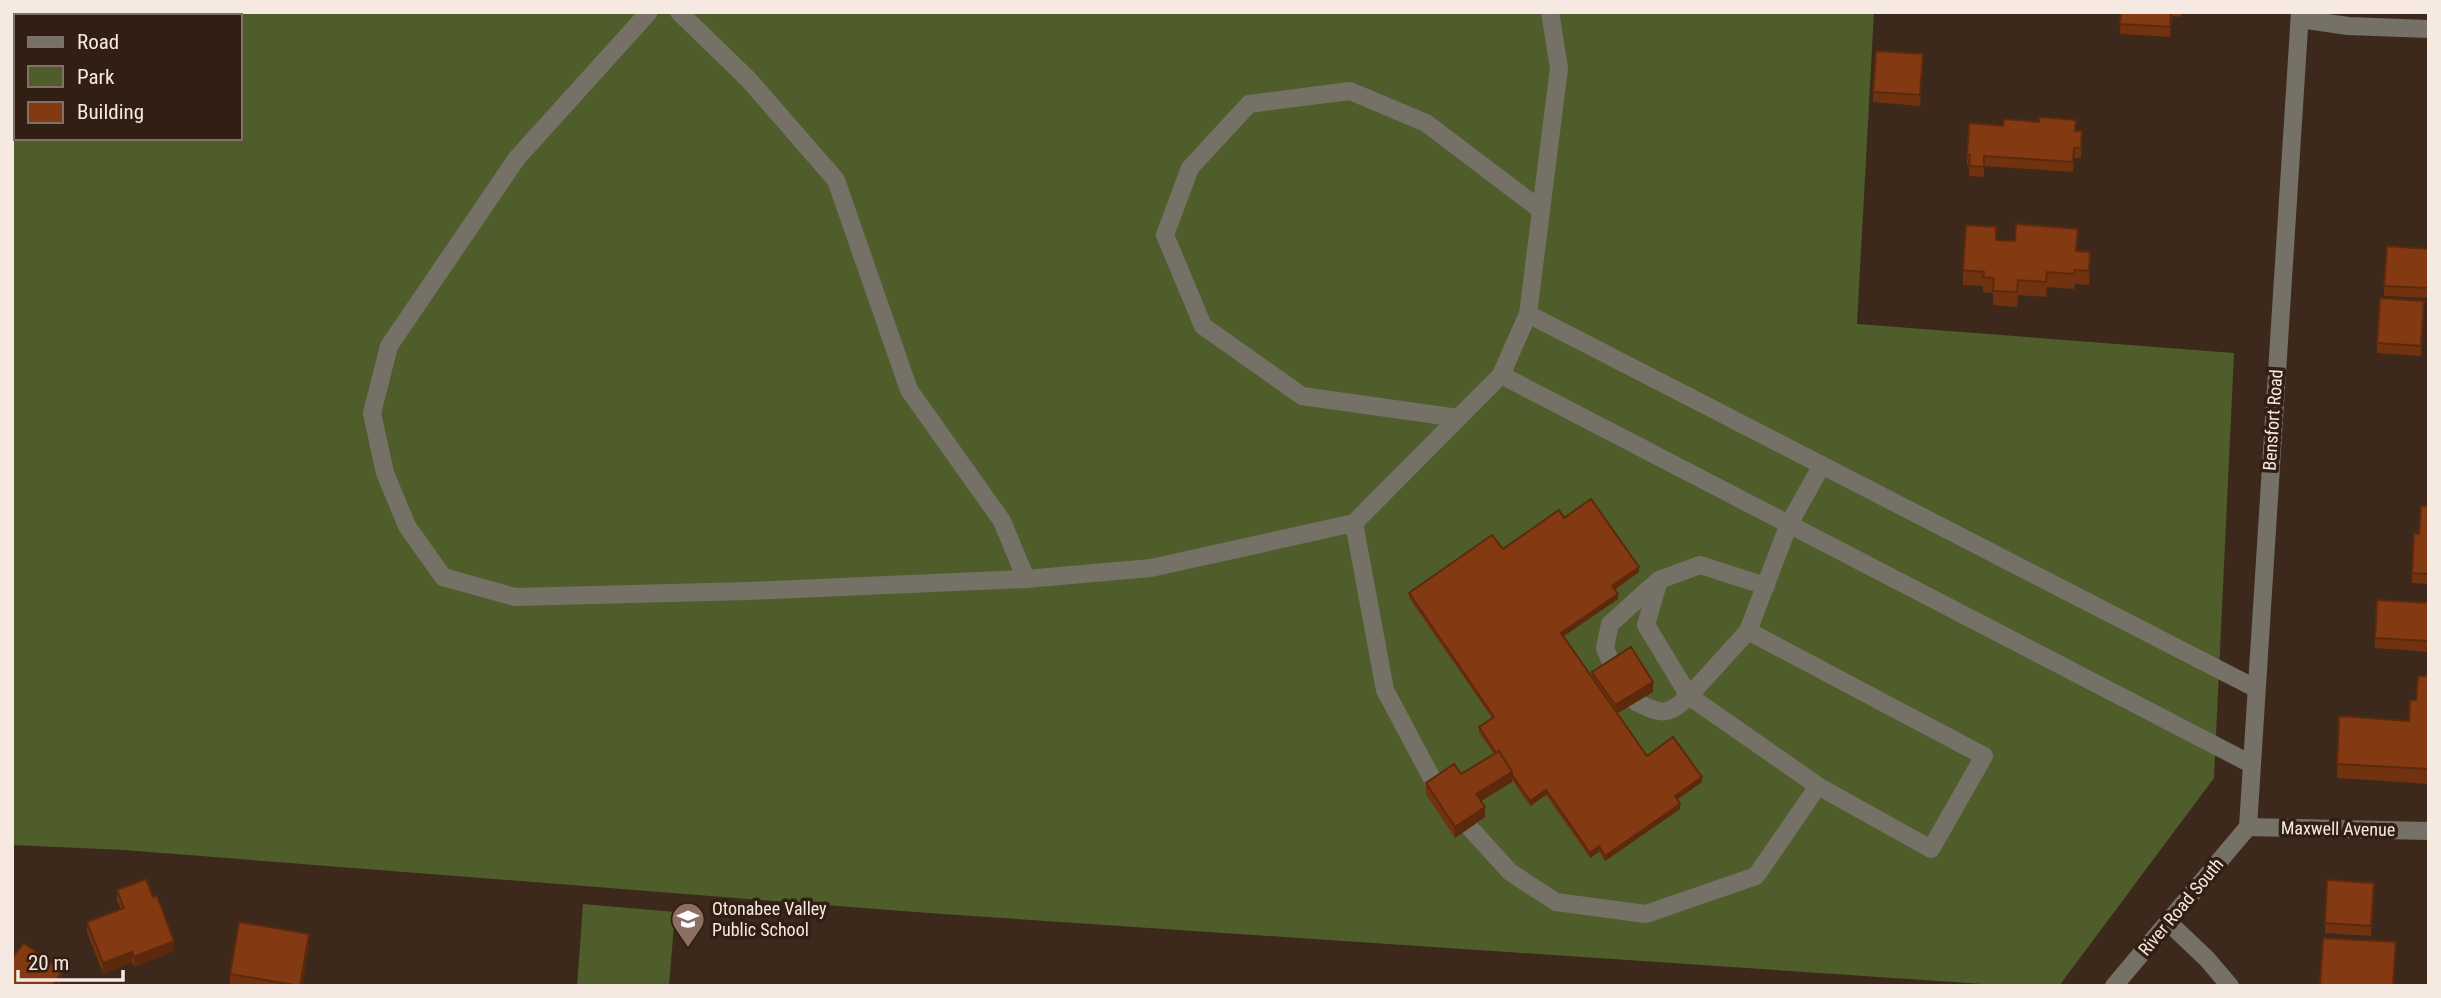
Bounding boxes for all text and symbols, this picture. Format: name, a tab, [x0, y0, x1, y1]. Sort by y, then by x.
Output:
legend	[14, 14, 242, 140]
text: Road	[77, 30, 119, 54]
text: Park	[77, 65, 115, 89]
text: Building	[77, 100, 144, 124]
street label: Bensfort Road	[2258, 369, 2287, 471]
street label: Maxwell Avenue	[2281, 817, 2395, 840]
street label: River Road South	[2134, 854, 2227, 960]
place label: Otonabee Valley Public School	[712, 898, 827, 940]
school or university icon: Otonabee Valley Public School	[669, 900, 707, 949]
scale bar	[18, 939, 122, 983]
text: 20 m	[28, 951, 69, 975]

